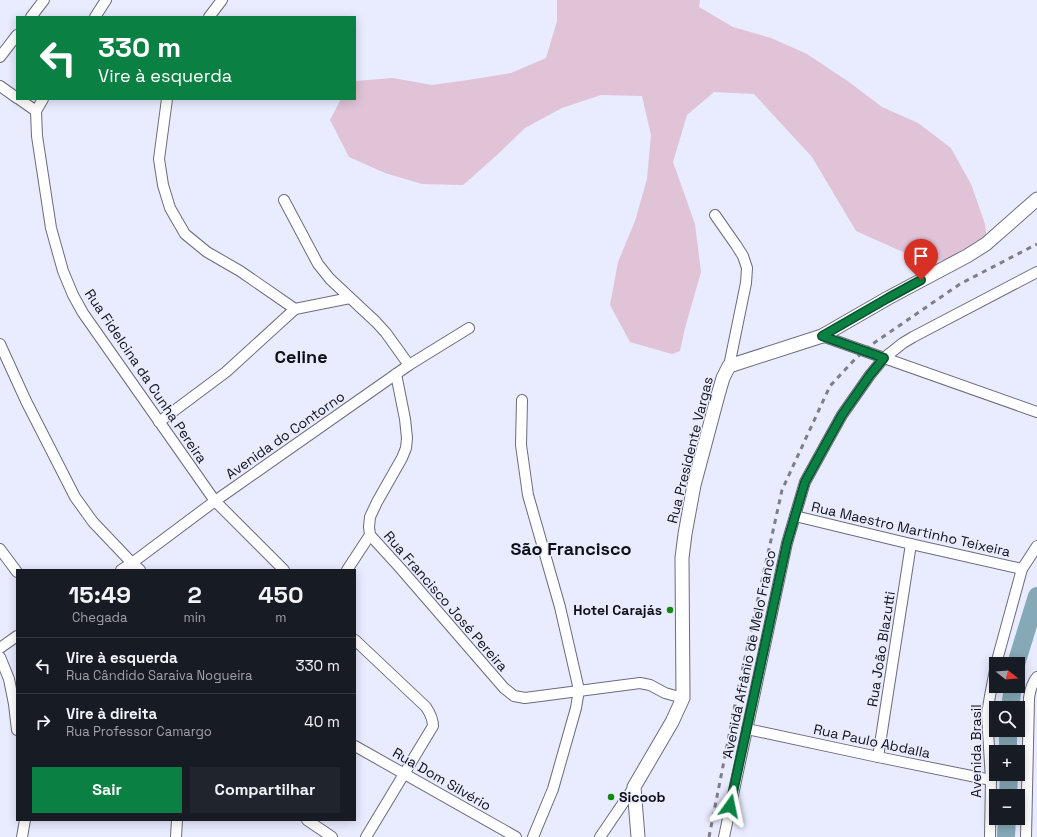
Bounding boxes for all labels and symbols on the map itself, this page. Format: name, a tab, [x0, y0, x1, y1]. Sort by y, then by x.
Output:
pin	[904, 239, 938, 280]
street label: Rua Fidelcina da Cunha Pereira	[81, 286, 211, 466]
district label: Celine	[274, 345, 328, 368]
street label: Rua Presidente Vargas	[663, 375, 717, 525]
street label: Avenida do Contorno	[222, 387, 348, 483]
street label: Rua Maestro Martinho Teixeira	[810, 497, 1012, 561]
street label: Rua Francisco José Pereira	[380, 527, 512, 675]
district label: São Francisco	[510, 537, 632, 560]
street label: Avenida Afrânio de Melo Franco	[718, 548, 780, 760]
street label: Rua João Blazutti	[863, 590, 899, 708]
place label: Hotel Carajás	[573, 601, 662, 619]
marker: Hotel Carajás	[665, 605, 675, 615]
north arrow	[989, 657, 1025, 693]
street label: Avenida Brasil	[967, 704, 985, 798]
street label: Rua Paulo Abdalla	[812, 720, 932, 762]
street label: Rua Dom Silvério	[389, 743, 495, 815]
position arrow	[709, 785, 751, 827]
place label: Sicoob	[619, 788, 666, 806]
marker: Sicoob	[606, 792, 616, 802]

